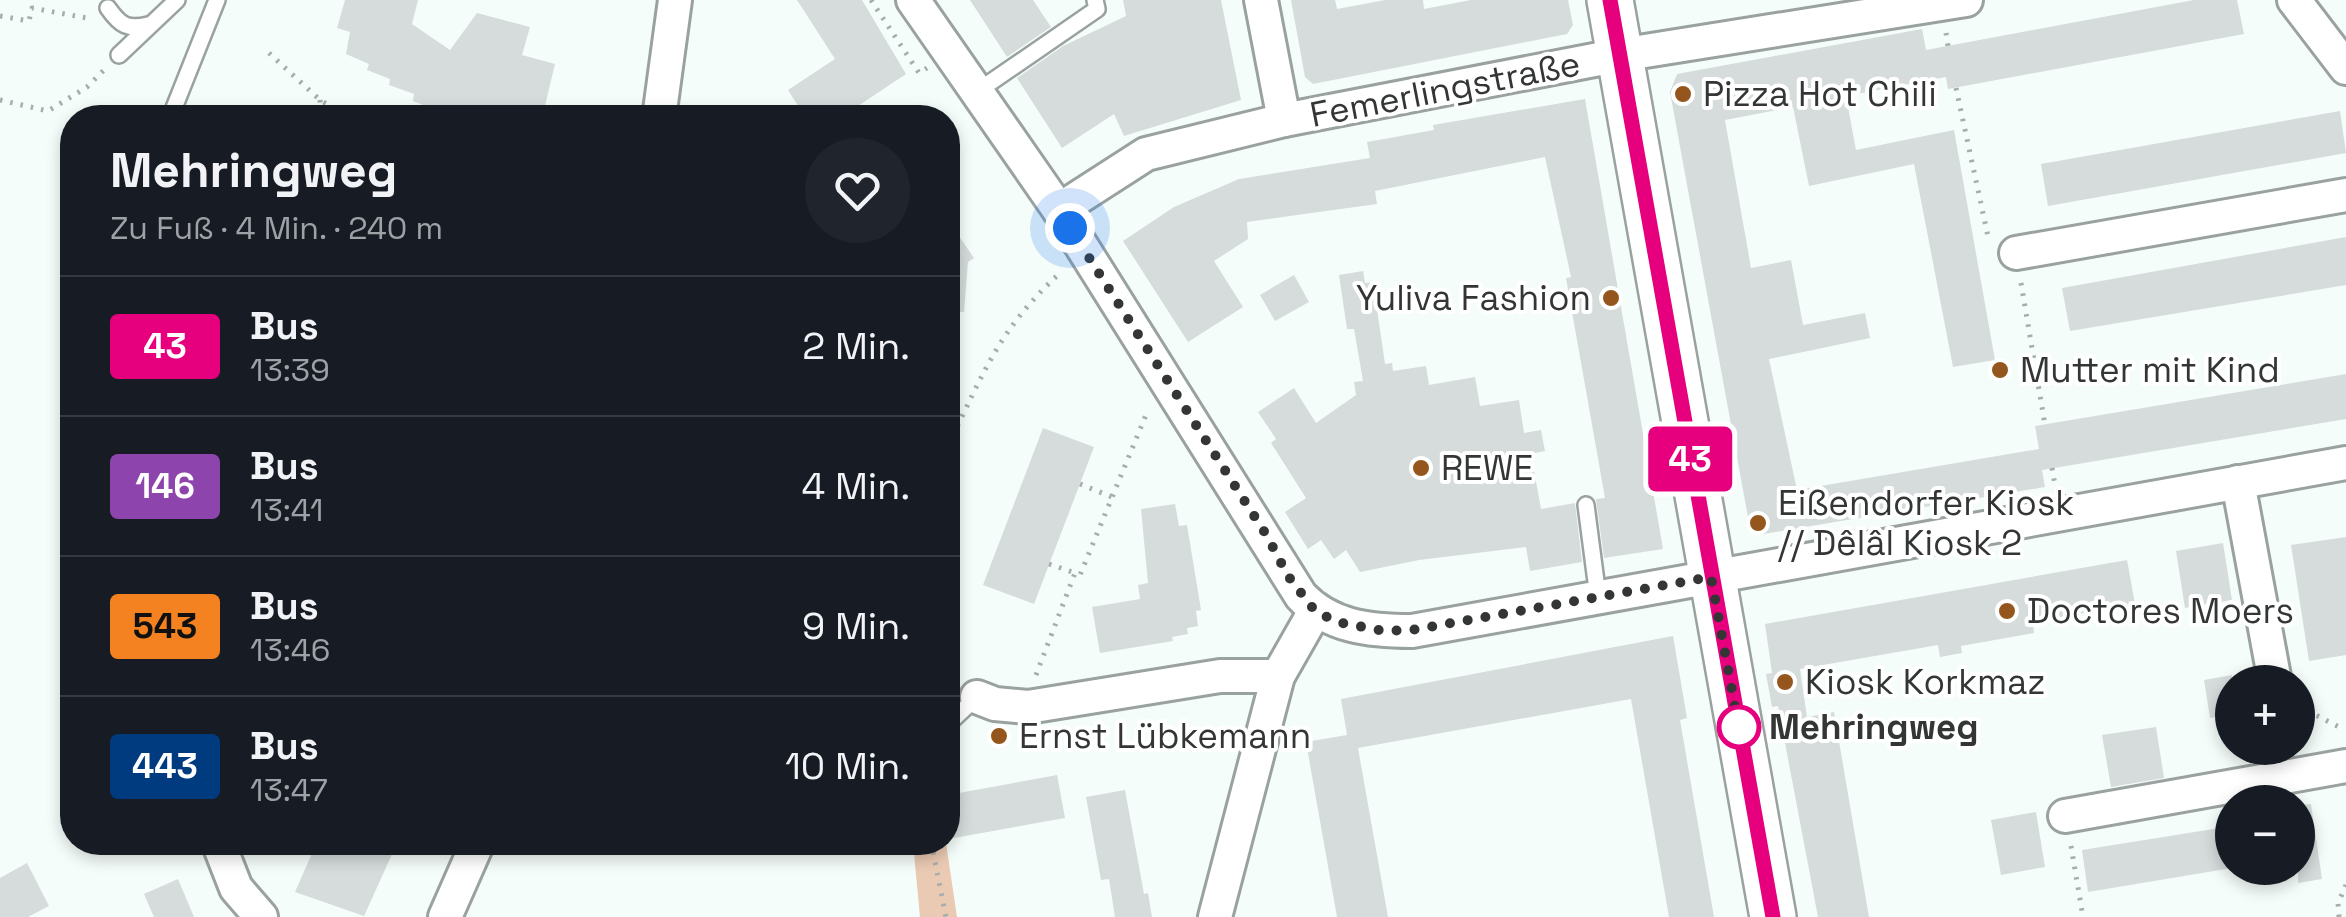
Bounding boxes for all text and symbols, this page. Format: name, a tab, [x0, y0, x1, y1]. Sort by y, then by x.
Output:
street label: Femerlingstraße	[1306, 41, 1584, 137]
place label: Pizza Hot Chili	[1703, 72, 1937, 116]
marker: Pizza Hot Chili	[1672, 83, 1694, 105]
button: heart	[805, 138, 910, 243]
text: Mehringweg	[110, 140, 397, 201]
your location	[1045, 203, 1095, 253]
text: Zu Fuß · 4 Min. · 240 m	[110, 208, 443, 248]
place label: Yuliva Fashion	[1356, 276, 1591, 320]
marker: Yuliva Fashion	[1600, 287, 1622, 309]
text: Bus	[250, 302, 319, 350]
text: 2 Min.	[802, 322, 910, 370]
text: 43	[143, 324, 187, 368]
place label: Mutter mit Kind	[2020, 348, 2280, 392]
text: 13:39	[250, 350, 330, 390]
marker: Mutter mit Kind	[1989, 359, 2011, 381]
line badge: 43	[1645, 426, 1735, 492]
text: 43	[1668, 437, 1712, 481]
text: Bus	[250, 442, 319, 490]
place label: REWE	[1441, 446, 1533, 490]
marker: REWE	[1410, 457, 1432, 479]
text: 4 Min.	[801, 462, 910, 510]
text: 146	[135, 464, 195, 508]
place label: Eißendorfer Kiosk // Dêlâl Kiosk 2	[1778, 481, 2074, 565]
text: 13:41	[250, 490, 323, 530]
marker: Eißendorfer Kiosk // Dêlâl Kiosk 2	[1747, 512, 1769, 534]
text: Bus	[250, 582, 319, 630]
place label: Doctores Moers	[2027, 589, 2294, 633]
marker: Doctores Moers	[1996, 600, 2018, 622]
text: 9 Min.	[802, 602, 910, 650]
text: 543	[133, 604, 197, 648]
text: 13:46	[250, 630, 330, 670]
place label: Kiosk Korkmaz	[1805, 660, 2046, 704]
map controls	[2215, 665, 2315, 885]
button: +	[2215, 665, 2315, 765]
marker: Kiosk Korkmaz	[1774, 671, 1796, 693]
place label: Mehringweg	[1769, 705, 1979, 749]
marker: Mehringweg	[1718, 706, 1760, 748]
place label: Ernst Lübkemann	[1019, 714, 1311, 758]
text: Bus	[250, 722, 319, 770]
marker: Ernst Lübkemann	[988, 725, 1010, 747]
text: 10 Min.	[785, 742, 910, 790]
text: 443	[132, 744, 198, 788]
text: 13:47	[250, 770, 328, 810]
button: −	[2215, 785, 2315, 885]

